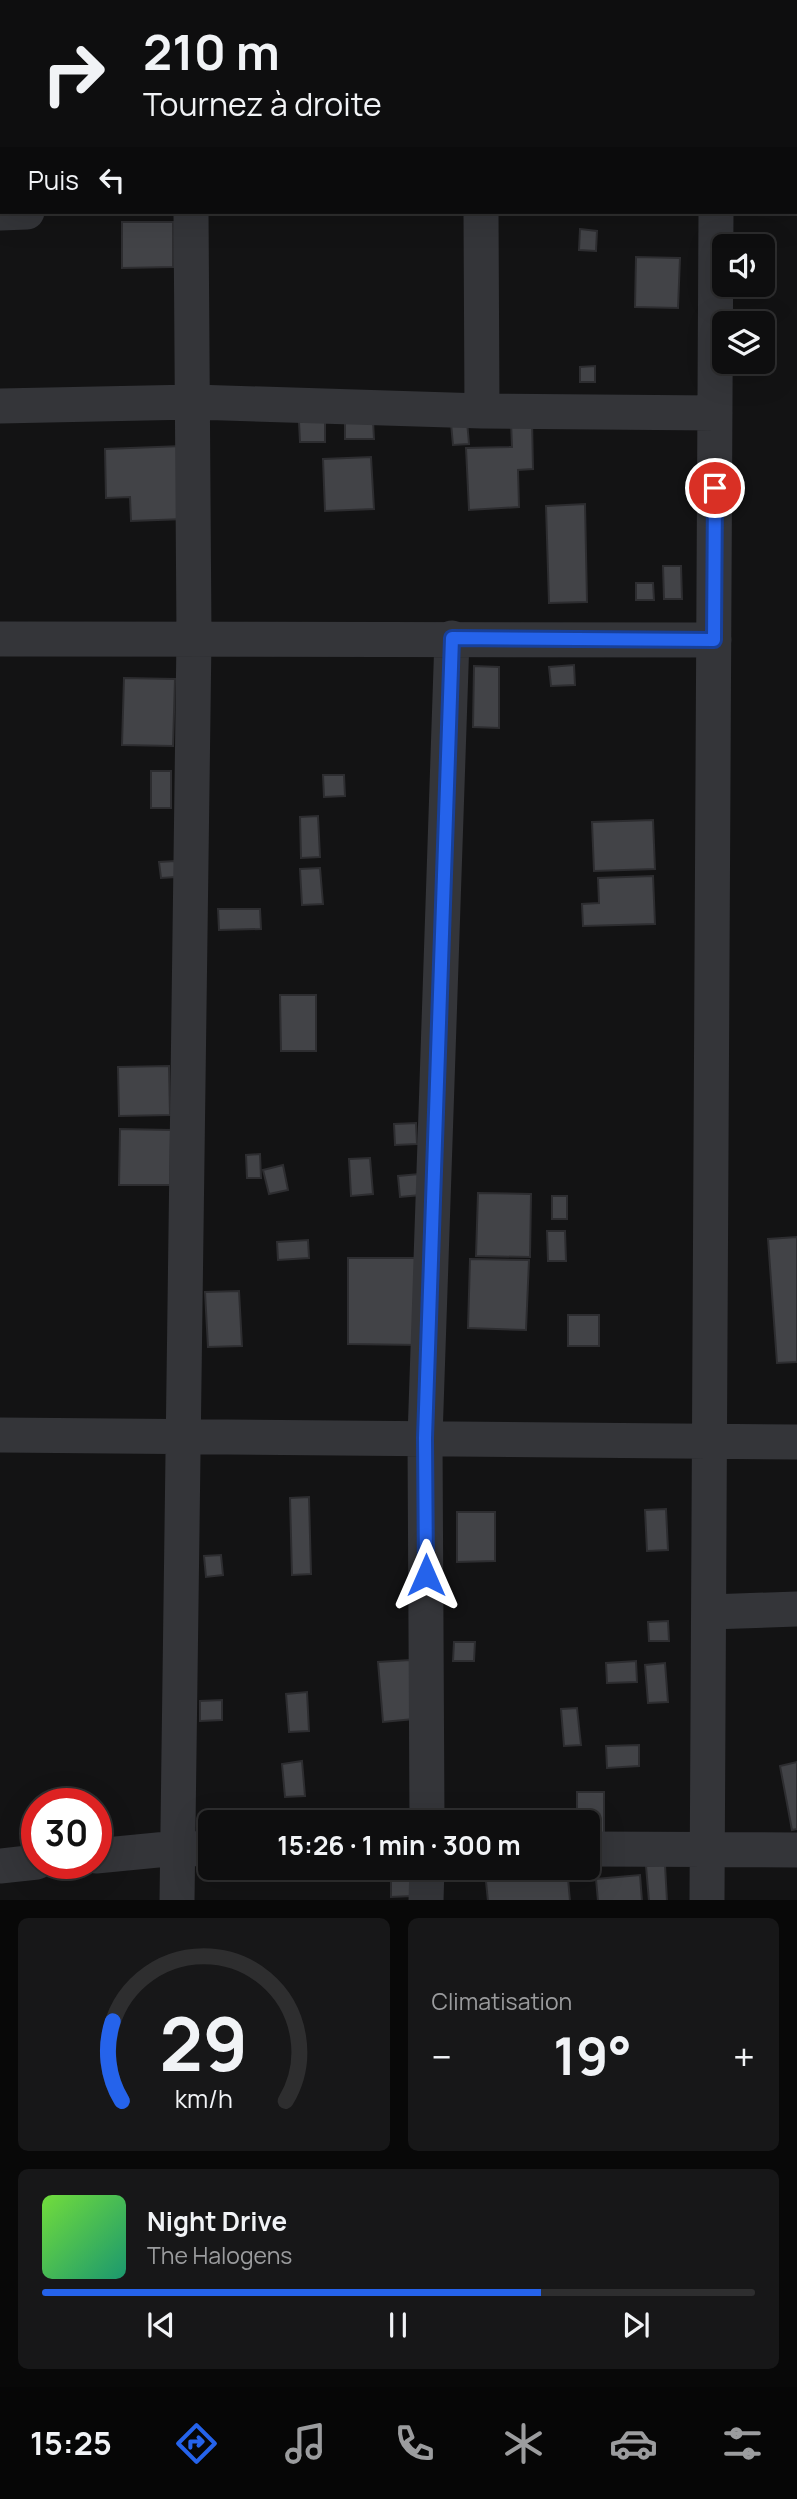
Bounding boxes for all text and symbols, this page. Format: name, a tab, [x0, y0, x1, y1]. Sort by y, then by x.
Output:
text: 210 m	[143, 18, 280, 85]
icon: right	[28, 28, 119, 119]
text: Tournez à droite	[143, 82, 382, 126]
icon: left	[93, 161, 131, 199]
text: Puis	[28, 162, 79, 198]
map controls	[712, 234, 775, 374]
button: sound	[712, 234, 775, 297]
button: layers	[712, 311, 775, 374]
pin	[685, 458, 745, 518]
icon: arrive	[696, 469, 734, 507]
position arrow	[389, 1538, 463, 1612]
speed limit sign: 30	[21, 1788, 112, 1879]
text: 15:26 · 1 min · 300 m	[277, 1827, 521, 1863]
text: Climatisation	[432, 1985, 572, 2017]
text: 29	[159, 1993, 248, 2093]
text: 19°	[553, 2020, 632, 2091]
text: −	[432, 2030, 452, 2082]
text: +	[733, 2030, 755, 2082]
text: km/h	[175, 2080, 233, 2115]
text: Night Drive	[147, 2203, 287, 2239]
text: The Halogens	[147, 2239, 292, 2271]
icon: previous	[142, 2306, 180, 2344]
icon: pause	[379, 2306, 417, 2344]
icon: next	[617, 2306, 655, 2344]
icon: directions	[172, 2419, 221, 2468]
icon: music	[281, 2419, 330, 2468]
icon: phone	[390, 2419, 439, 2468]
icon: climate	[499, 2419, 548, 2468]
icon: car	[609, 2419, 658, 2468]
icon: filters	[718, 2419, 767, 2468]
text: 15:25	[30, 2421, 112, 2465]

